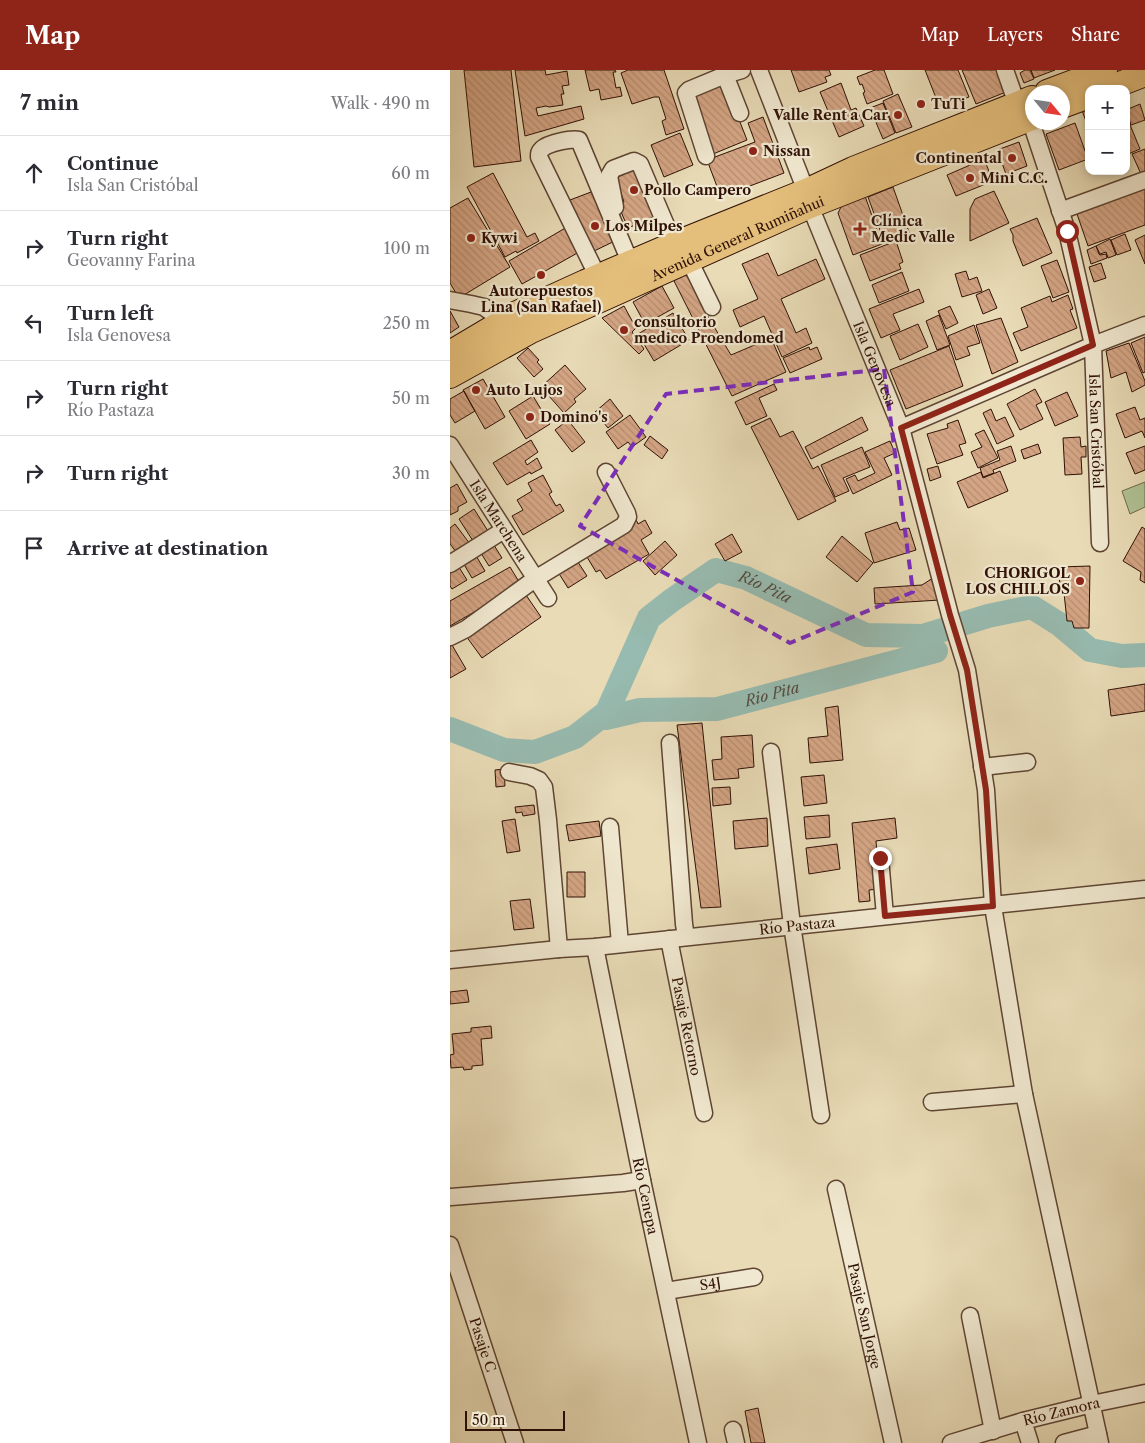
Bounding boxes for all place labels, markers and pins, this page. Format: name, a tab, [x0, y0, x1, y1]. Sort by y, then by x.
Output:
place label: TuTi	[931, 95, 966, 113]
marker: TuTi	[915, 98, 927, 110]
place label: Valle Rent a Car	[772, 106, 888, 124]
marker: Valle Rent a Car	[892, 109, 904, 121]
place label: Nissan	[763, 142, 811, 160]
marker: Nissan	[747, 145, 759, 157]
place label: Continental	[915, 149, 1002, 167]
marker: Continental	[1006, 152, 1018, 164]
place label: Mini C.C.	[980, 169, 1048, 187]
marker: Mini C.C.	[964, 172, 976, 184]
place label: Pollo Campero	[644, 181, 751, 199]
marker: Pollo Campero	[628, 184, 640, 196]
place label: Clínica Medic Valle	[871, 212, 955, 246]
place label: Los Milpes	[605, 217, 683, 235]
marker: Los Milpes	[589, 220, 601, 232]
marker: Clínica Medic Valle	[853, 222, 867, 236]
place label: Kywi	[481, 229, 518, 247]
marker: Kywi	[465, 232, 477, 244]
marker: Autorepuestos Lina (San Rafael)	[535, 269, 547, 281]
place label: Autorepuestos Lina (San Rafael)	[481, 282, 601, 316]
place label: consultorio medico Proendomed	[634, 313, 784, 347]
marker: consultorio medico Proendomed	[618, 324, 630, 336]
place label: Auto Lujos	[485, 381, 563, 399]
marker: Auto Lujos	[470, 384, 482, 396]
place label: Domino's	[540, 408, 608, 426]
marker: Domino's	[524, 411, 536, 423]
place label: CHORIGOL LOS CHILLOS	[966, 564, 1070, 598]
marker: CHORIGOL LOS CHILLOS	[1074, 575, 1086, 587]

